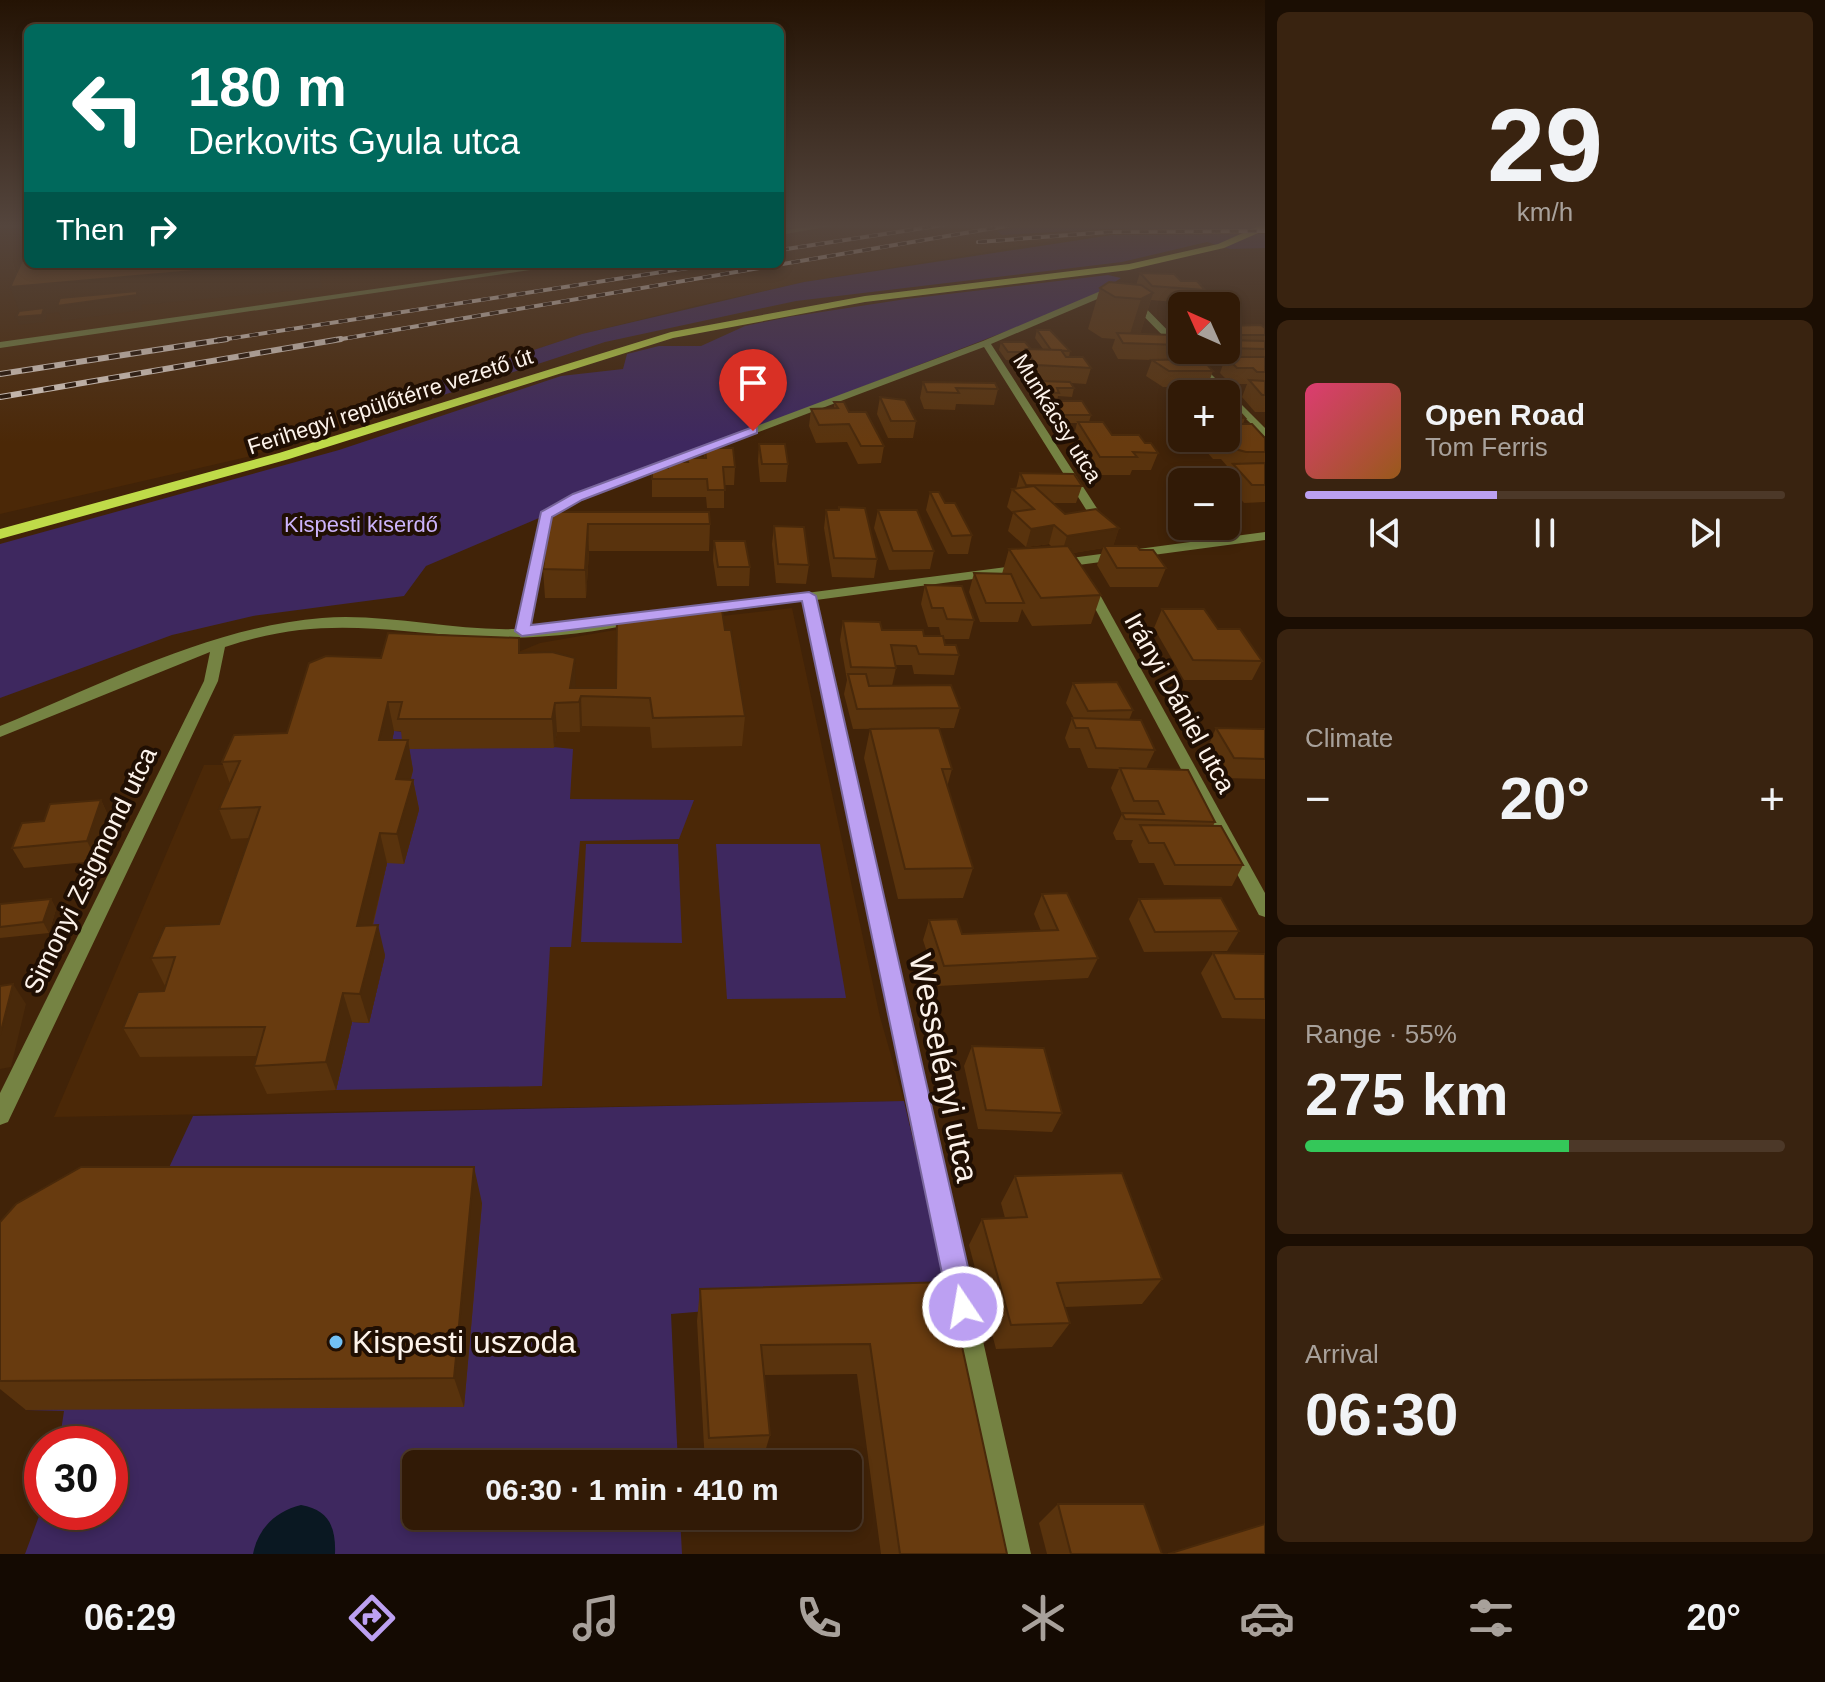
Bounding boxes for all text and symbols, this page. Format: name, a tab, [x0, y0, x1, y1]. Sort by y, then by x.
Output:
text: 180 m	[188, 55, 347, 118]
icon: left	[56, 56, 160, 160]
text: 29	[1487, 87, 1603, 203]
text: Derkovits Gyula utca	[188, 121, 520, 162]
text: km/h	[1517, 197, 1573, 227]
icon: right	[140, 208, 184, 252]
text: Then	[56, 213, 124, 246]
north arrow	[1168, 292, 1240, 364]
map controls	[1168, 292, 1240, 540]
street label: Ferihegyi repülőtérre vezető út	[244, 343, 536, 459]
pin	[719, 349, 787, 431]
street label: Munkácsy utca	[1008, 349, 1107, 488]
icon: arrive	[731, 361, 775, 405]
button: +	[1168, 380, 1240, 452]
text: Open Road	[1425, 398, 1585, 431]
text: Tom Ferris	[1425, 432, 1548, 462]
button: −	[1168, 468, 1240, 540]
icon: previous	[1363, 511, 1407, 555]
icon: pause	[1523, 511, 1567, 555]
icon: next	[1683, 511, 1727, 555]
park label: Kispesti kiserdő	[284, 512, 438, 537]
street label: Irányi Dániel utca	[1118, 608, 1242, 799]
text: Climate	[1305, 723, 1393, 753]
street label: Simonyi Zsigmond utca	[17, 742, 163, 998]
text: 20°	[1500, 765, 1590, 832]
text: −	[1305, 774, 1331, 823]
text: +	[1759, 774, 1785, 823]
street label: Wesselényi utca	[902, 951, 986, 1186]
text: Range · 55%	[1305, 1019, 1457, 1049]
text: 275 km	[1305, 1061, 1509, 1128]
position arrow	[921, 1265, 1005, 1349]
place label: Kispesti uszoda	[352, 1324, 576, 1360]
marker: Kispesti uszoda	[327, 1333, 345, 1351]
text: Arrival	[1305, 1339, 1379, 1369]
text: 06:30	[1305, 1381, 1458, 1448]
speed limit sign: 30	[24, 1426, 128, 1530]
text: 06:30 · 1 min · 410 m	[485, 1473, 779, 1506]
icon: directions	[344, 1590, 400, 1646]
icon: music	[568, 1590, 624, 1646]
icon: phone	[791, 1590, 847, 1646]
icon: climate	[1015, 1590, 1071, 1646]
icon: car	[1239, 1590, 1295, 1646]
icon: filters	[1463, 1590, 1519, 1646]
text: 06:29	[84, 1597, 176, 1638]
text: 20°	[1687, 1597, 1741, 1638]

